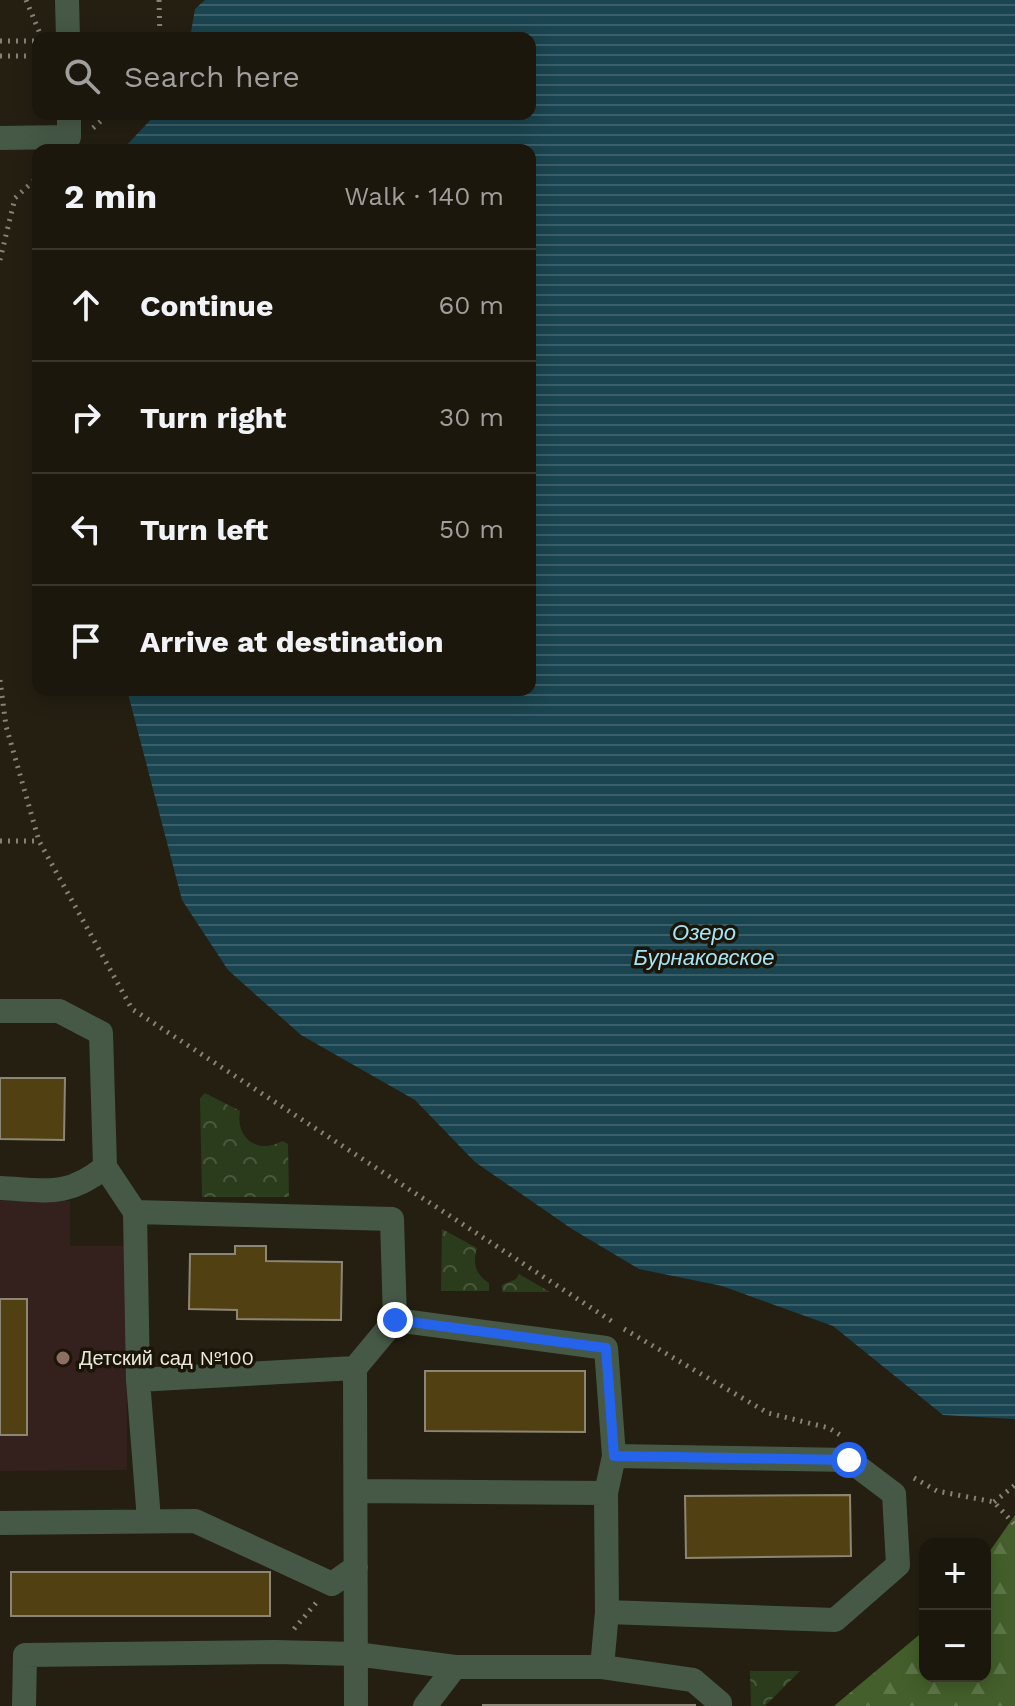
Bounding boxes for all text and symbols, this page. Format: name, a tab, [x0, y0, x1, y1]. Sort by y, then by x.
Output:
search box	[32, 32, 536, 120]
icon: search	[60, 54, 104, 98]
text: Search here	[124, 59, 300, 94]
text: 2 min	[64, 176, 157, 216]
text: Walk · 140 m	[344, 181, 504, 211]
icon: ahead	[64, 283, 108, 327]
text: Continue	[140, 288, 273, 323]
text: 60 m	[438, 290, 504, 320]
icon: right	[64, 395, 108, 439]
text: Turn right	[140, 400, 286, 435]
text: 30 m	[439, 402, 504, 432]
icon: left	[64, 507, 108, 551]
text: Turn left	[140, 512, 268, 547]
text: 50 m	[439, 514, 504, 544]
icon: arrive	[64, 619, 108, 663]
text: Arrive at destination	[140, 624, 444, 659]
water label: Озеро Бурнаковское	[634, 920, 774, 970]
route end	[377, 1302, 413, 1338]
place label: Детский сад №100	[79, 1346, 254, 1370]
marker: Детский сад №100	[54, 1349, 72, 1367]
route start	[831, 1442, 867, 1478]
map controls	[919, 1538, 991, 1682]
button: +	[919, 1538, 991, 1610]
button: −	[919, 1610, 991, 1682]

